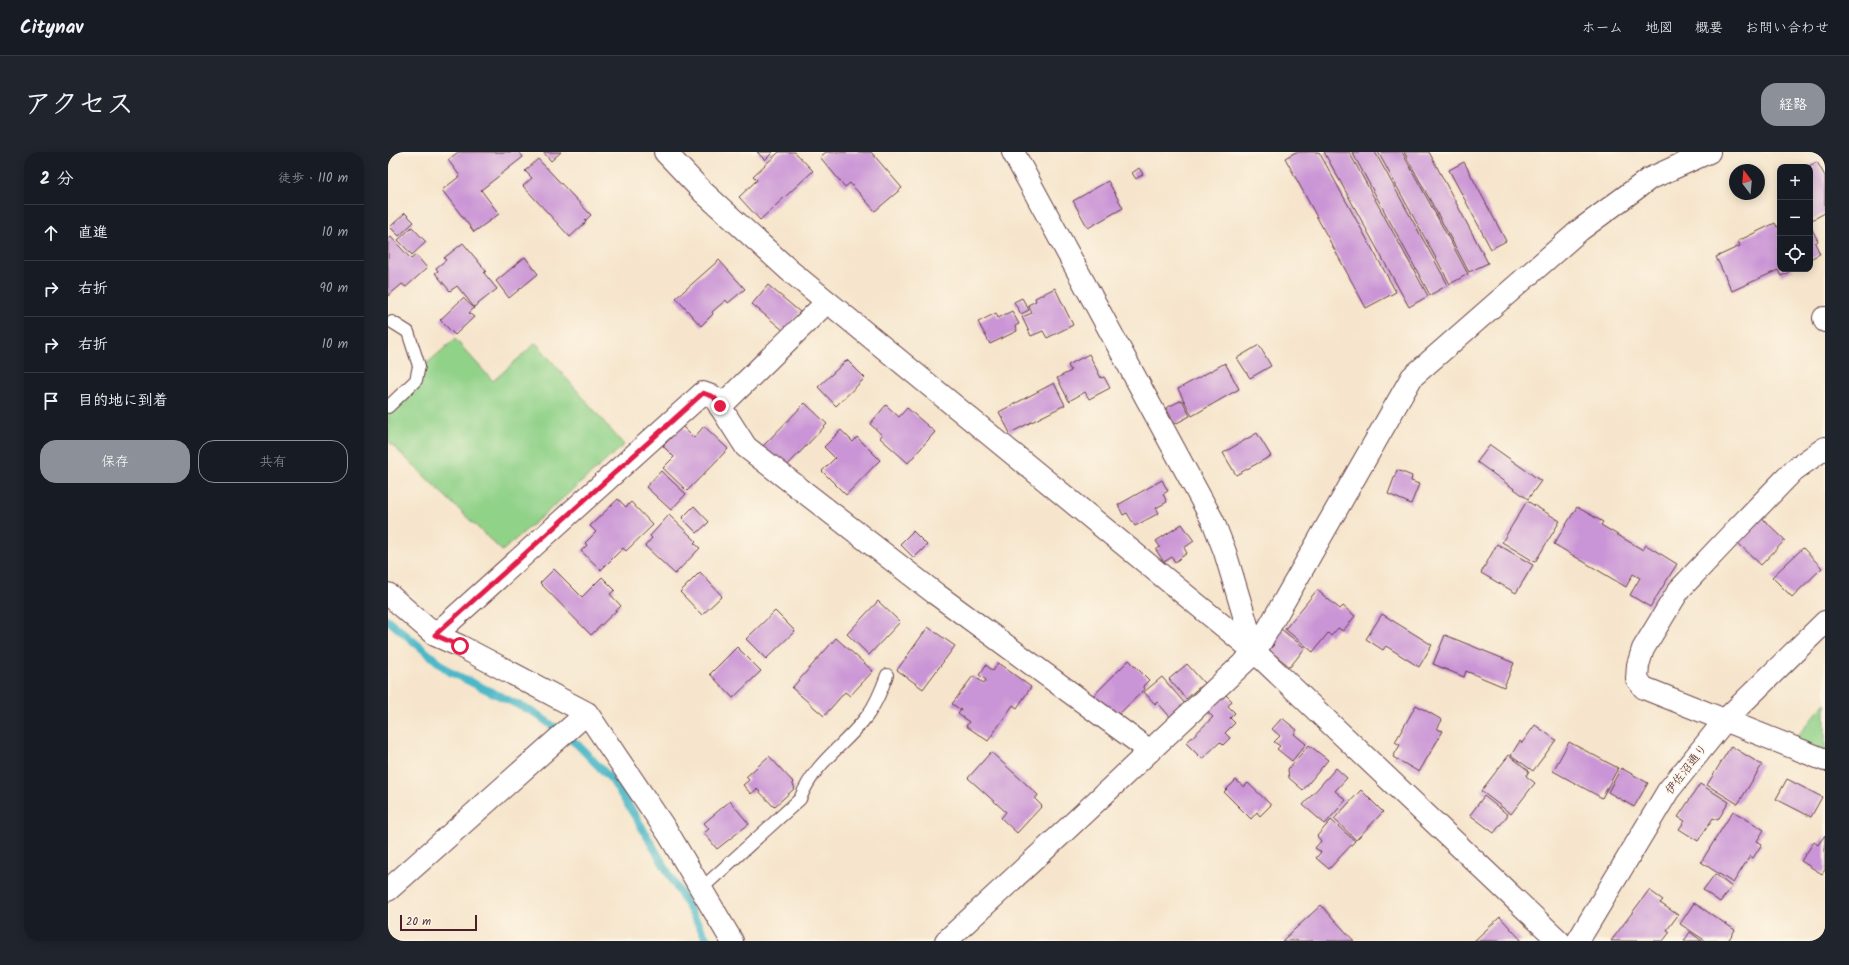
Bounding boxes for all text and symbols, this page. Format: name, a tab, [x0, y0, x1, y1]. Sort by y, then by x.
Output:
text: Citynav	[20, 13, 83, 43]
text: ホーム	[1582, 17, 1623, 39]
text: 地図	[1645, 17, 1673, 39]
text: 概要	[1695, 17, 1723, 39]
text: お問い合わせ	[1745, 17, 1829, 39]
text: アクセス	[24, 83, 134, 128]
button: 経路	[1761, 83, 1825, 126]
north arrow	[1729, 164, 1765, 200]
map controls	[1777, 164, 1813, 272]
button: +	[1777, 164, 1813, 200]
text: 2 分	[40, 166, 73, 193]
text: 徒歩 · 110 m	[278, 168, 348, 189]
button: −	[1777, 200, 1813, 236]
text: 直進	[78, 221, 108, 245]
icon: ahead	[40, 222, 62, 244]
text: 10 m	[322, 222, 348, 243]
button: locate	[1777, 236, 1813, 272]
text: 右折	[78, 277, 108, 301]
icon: right	[40, 278, 62, 300]
text: 90 m	[320, 278, 348, 299]
text: 右折	[78, 333, 108, 357]
icon: right	[40, 334, 62, 356]
text: 10 m	[322, 334, 348, 355]
text: 目的地に到着	[78, 389, 168, 413]
icon: arrive	[40, 390, 62, 412]
route end	[711, 397, 729, 415]
button: 保存	[40, 440, 190, 483]
button: 共有	[198, 440, 348, 483]
route start	[451, 637, 469, 655]
street label: 伊佐沼通り	[1660, 740, 1712, 799]
scale bar	[400, 913, 477, 932]
text: 20 m	[406, 913, 431, 931]

